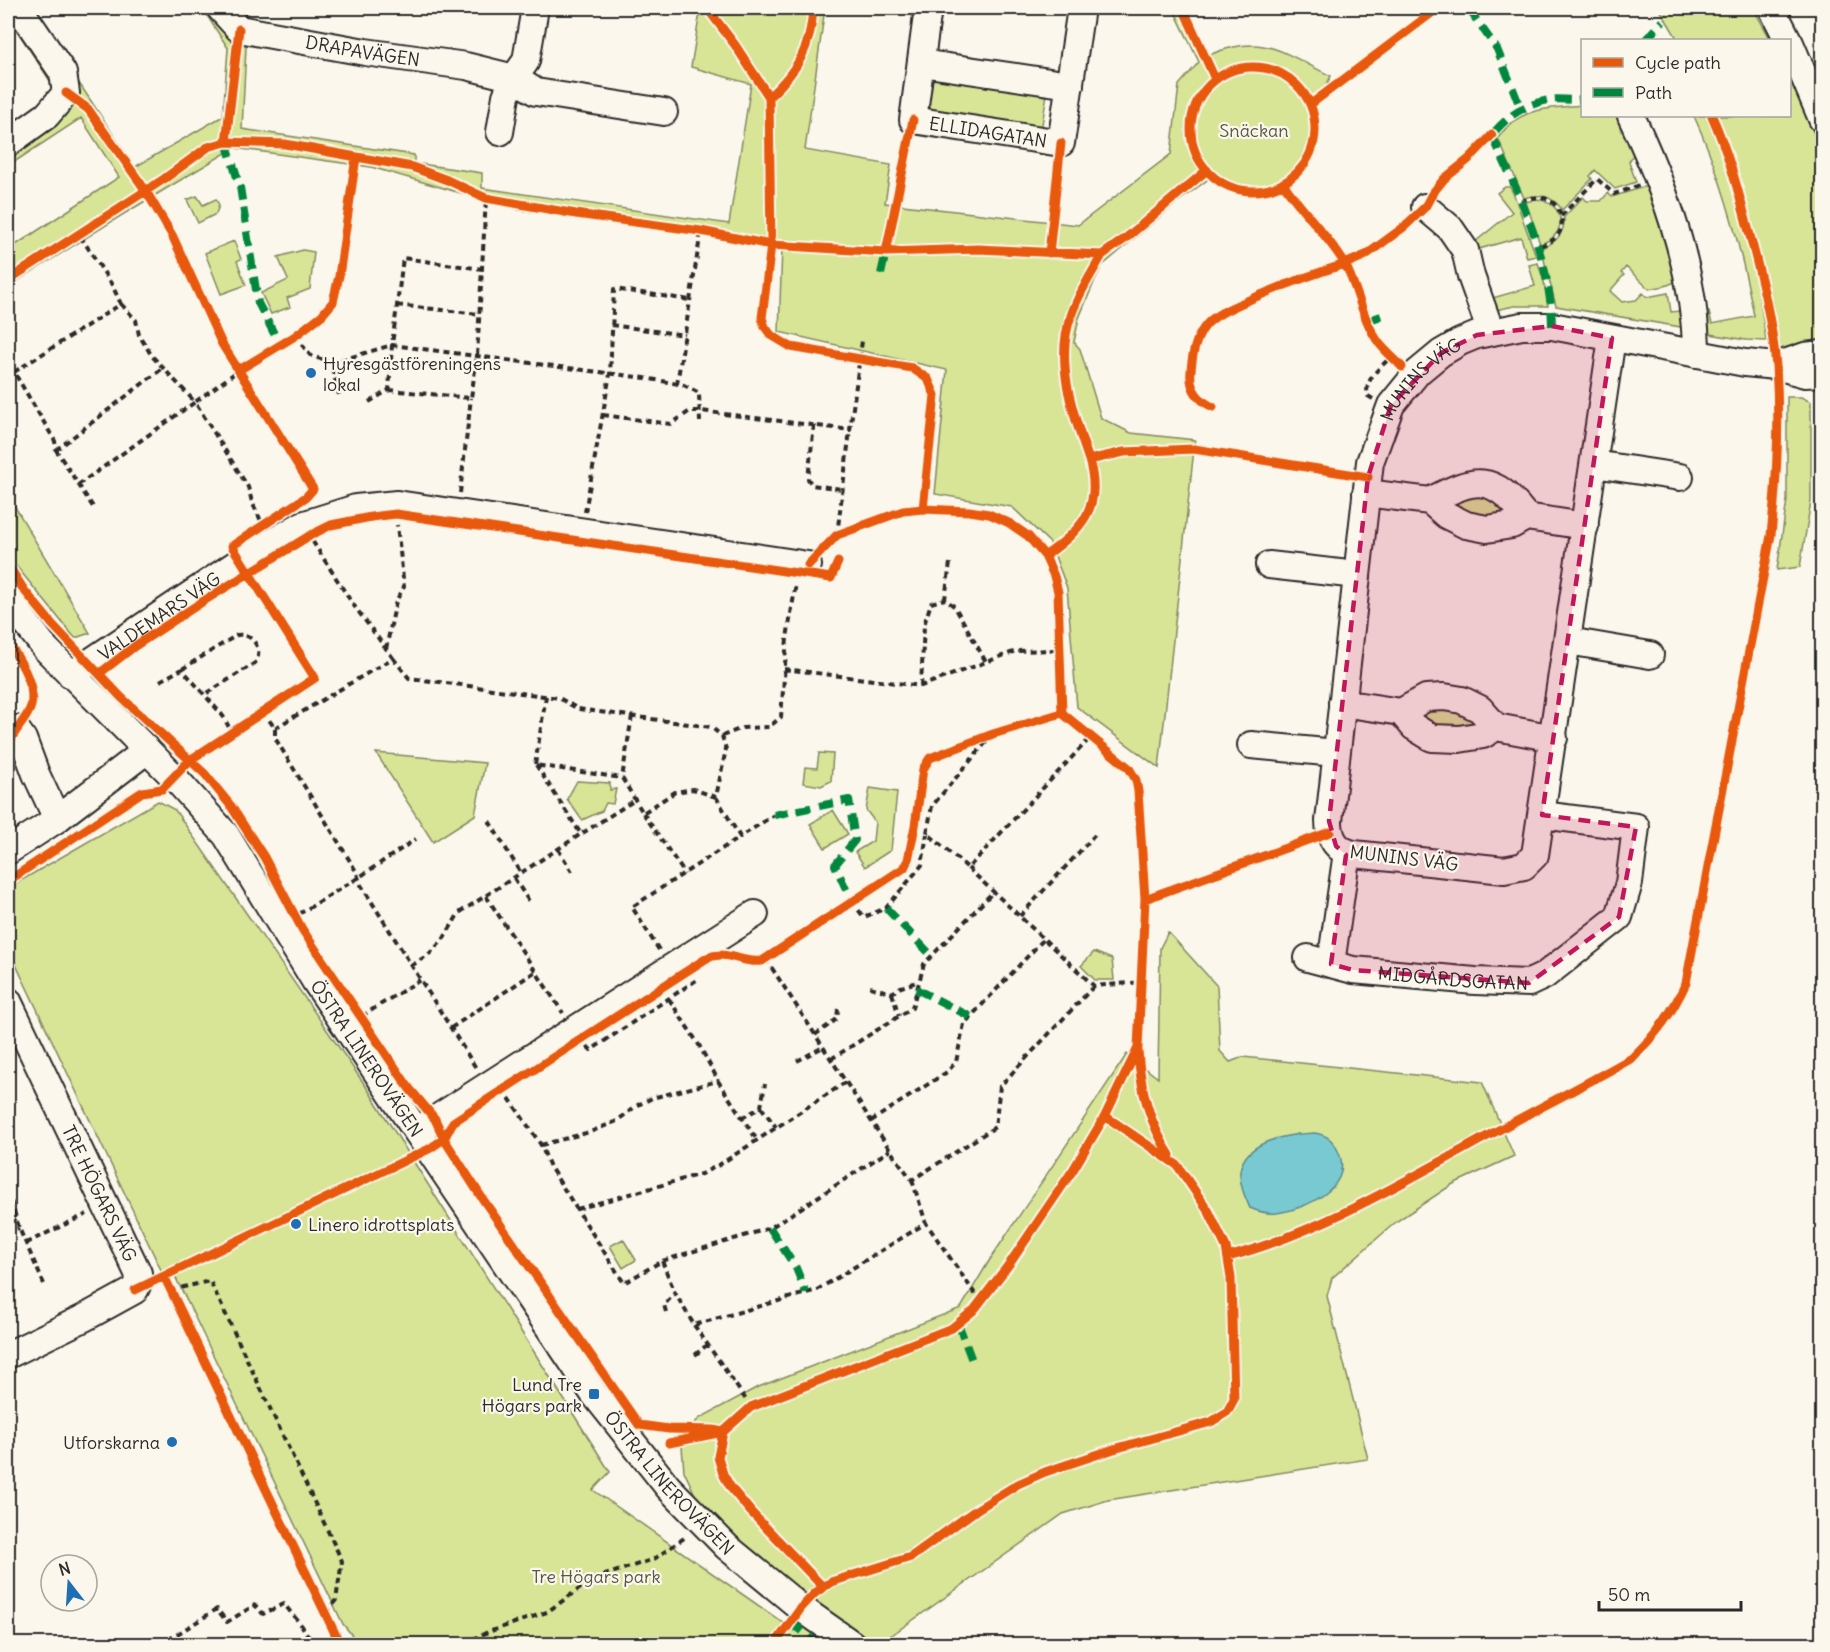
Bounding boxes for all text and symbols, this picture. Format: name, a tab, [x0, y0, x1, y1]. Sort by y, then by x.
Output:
street label: DRAPAVÄGEN	[304, 30, 421, 71]
legend	[1581, 39, 1791, 117]
text: Cycle path	[1635, 51, 1721, 74]
text: Path	[1635, 81, 1672, 104]
street label: ELLIDAGATAN	[928, 111, 1049, 152]
park label: Snäckan	[1219, 119, 1289, 142]
street label: MUNINS VÄG	[1375, 333, 1465, 424]
place label: Hyresgästföreningens lokal	[323, 352, 501, 396]
marker: Hyresgästföreningens lokal	[304, 366, 318, 380]
street label: VALDEMARS VÄG	[93, 566, 225, 665]
street label: MUNINS VÄG	[1348, 840, 1460, 876]
street label: MIDGÅRDSGATAN	[1377, 961, 1529, 994]
street label: ÖSTRA LINEROVÄGEN	[306, 975, 428, 1141]
street label: TRE HÖGARS VÄG	[58, 1121, 142, 1265]
place label: Linero idrottsplats	[308, 1213, 454, 1236]
marker: Linero idrottsplats	[289, 1217, 303, 1231]
place label: Lund Tre Högars park	[482, 1373, 582, 1417]
marker: Lund Tre Högars park	[587, 1387, 601, 1401]
street label: ÖSTRA LINEROVÄGEN	[600, 1406, 740, 1559]
place label: Utforskarna	[63, 1431, 160, 1454]
marker: Utforskarna	[165, 1435, 179, 1449]
north arrow	[39, 1553, 99, 1613]
text: N	[56, 1557, 73, 1580]
park label: Tre Högars park	[531, 1565, 661, 1588]
scale bar	[1599, 1574, 1742, 1612]
text: 50 m	[1608, 1583, 1650, 1606]

